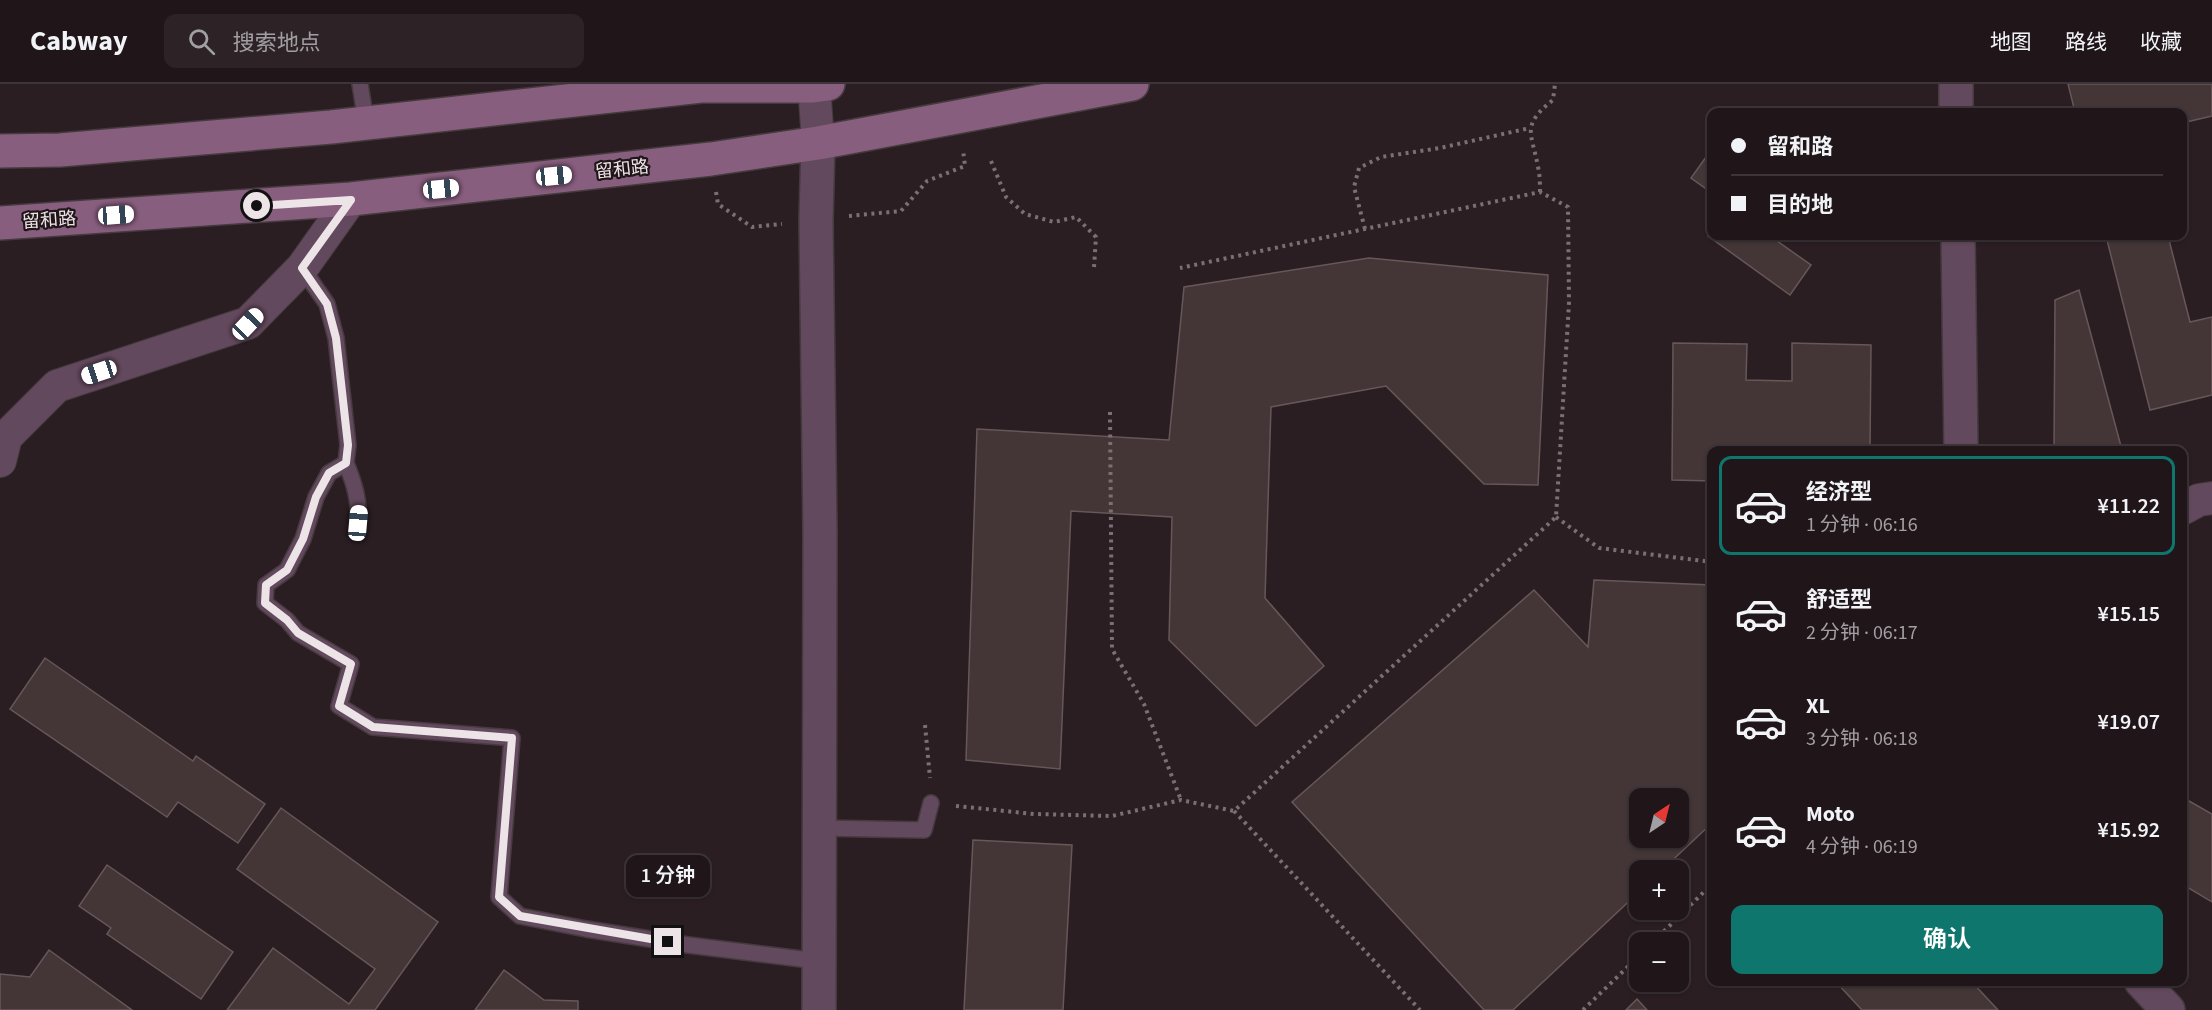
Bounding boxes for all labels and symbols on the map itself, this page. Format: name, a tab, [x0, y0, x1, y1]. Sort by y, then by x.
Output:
street label: 留和路	[594, 154, 650, 185]
car	[535, 165, 573, 187]
car	[422, 178, 460, 200]
route start	[243, 192, 270, 219]
car	[97, 205, 135, 225]
street label: 留和路	[21, 206, 77, 235]
car	[229, 305, 267, 343]
car	[79, 358, 119, 386]
car	[347, 504, 369, 542]
north arrow	[1629, 788, 1689, 848]
callout: 1 分钟	[626, 855, 710, 897]
route end	[654, 928, 681, 955]

